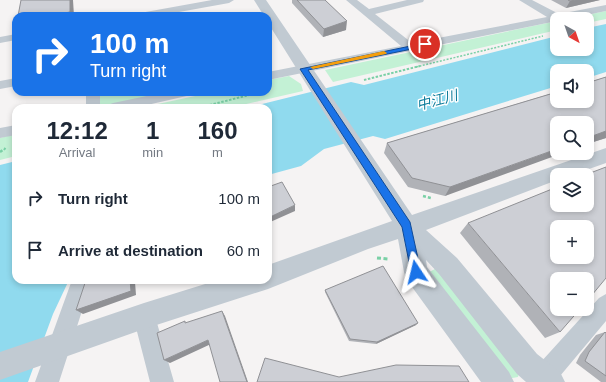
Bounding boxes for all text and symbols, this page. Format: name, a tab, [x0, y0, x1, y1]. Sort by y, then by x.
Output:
north arrow	[550, 12, 594, 56]
map controls	[550, 12, 594, 316]
pin	[408, 27, 442, 61]
icon: right	[24, 28, 76, 80]
text: 100 m	[90, 28, 169, 59]
icon: arrive	[414, 33, 436, 55]
text: Turn right	[90, 61, 166, 81]
button: sound	[550, 64, 594, 108]
water label: 中江川	[415, 86, 461, 113]
button: search	[550, 116, 594, 160]
text: 12:12	[46, 117, 108, 144]
text: 1	[146, 117, 159, 144]
text: 160	[198, 117, 238, 144]
text: Arrival	[59, 145, 96, 160]
text: min	[142, 145, 163, 160]
text: m	[212, 145, 223, 160]
button: layers	[550, 168, 594, 212]
icon: right	[24, 187, 46, 209]
text: Turn right	[58, 190, 128, 207]
text: 100 m	[218, 190, 260, 207]
button: +	[550, 220, 594, 264]
icon: arrive	[24, 239, 46, 261]
text: Arrive at destination	[58, 242, 203, 259]
text: 60 m	[227, 242, 260, 259]
position arrow	[395, 251, 437, 293]
button: −	[550, 272, 594, 316]

